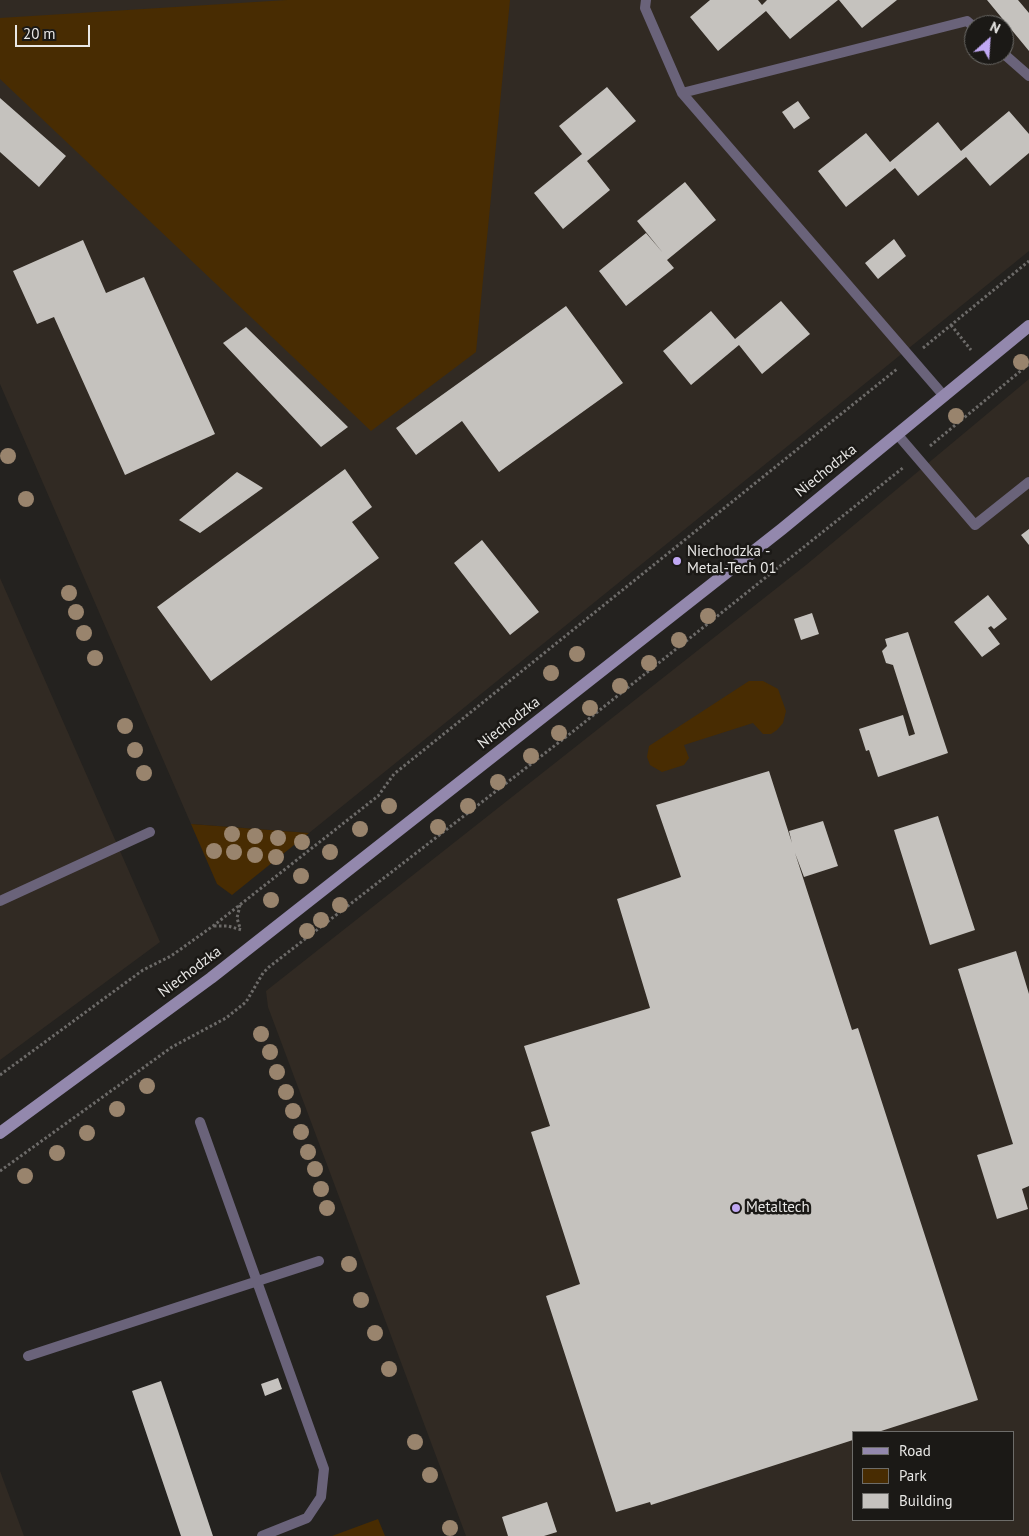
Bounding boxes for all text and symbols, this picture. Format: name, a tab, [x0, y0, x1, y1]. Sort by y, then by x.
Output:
scale bar	[18, 15, 92, 47]
north arrow	[964, 15, 1014, 65]
text: N	[987, 17, 1003, 38]
text: 20 m	[23, 24, 56, 43]
street label: Niechodzka	[792, 441, 860, 501]
place label: Niechodzka - Metal-Tech 01	[687, 543, 777, 578]
marker: Niechodzka - Metal-Tech 01	[671, 555, 683, 567]
street label: Niechodzka	[474, 693, 544, 753]
street label: Niechodzka	[155, 943, 225, 1001]
place label: Metaltech	[746, 1199, 810, 1217]
marker: Metaltech	[730, 1202, 742, 1214]
legend	[852, 1431, 1014, 1521]
text: Road	[899, 1441, 931, 1460]
text: Park	[899, 1466, 927, 1485]
text: Building	[899, 1491, 953, 1510]

